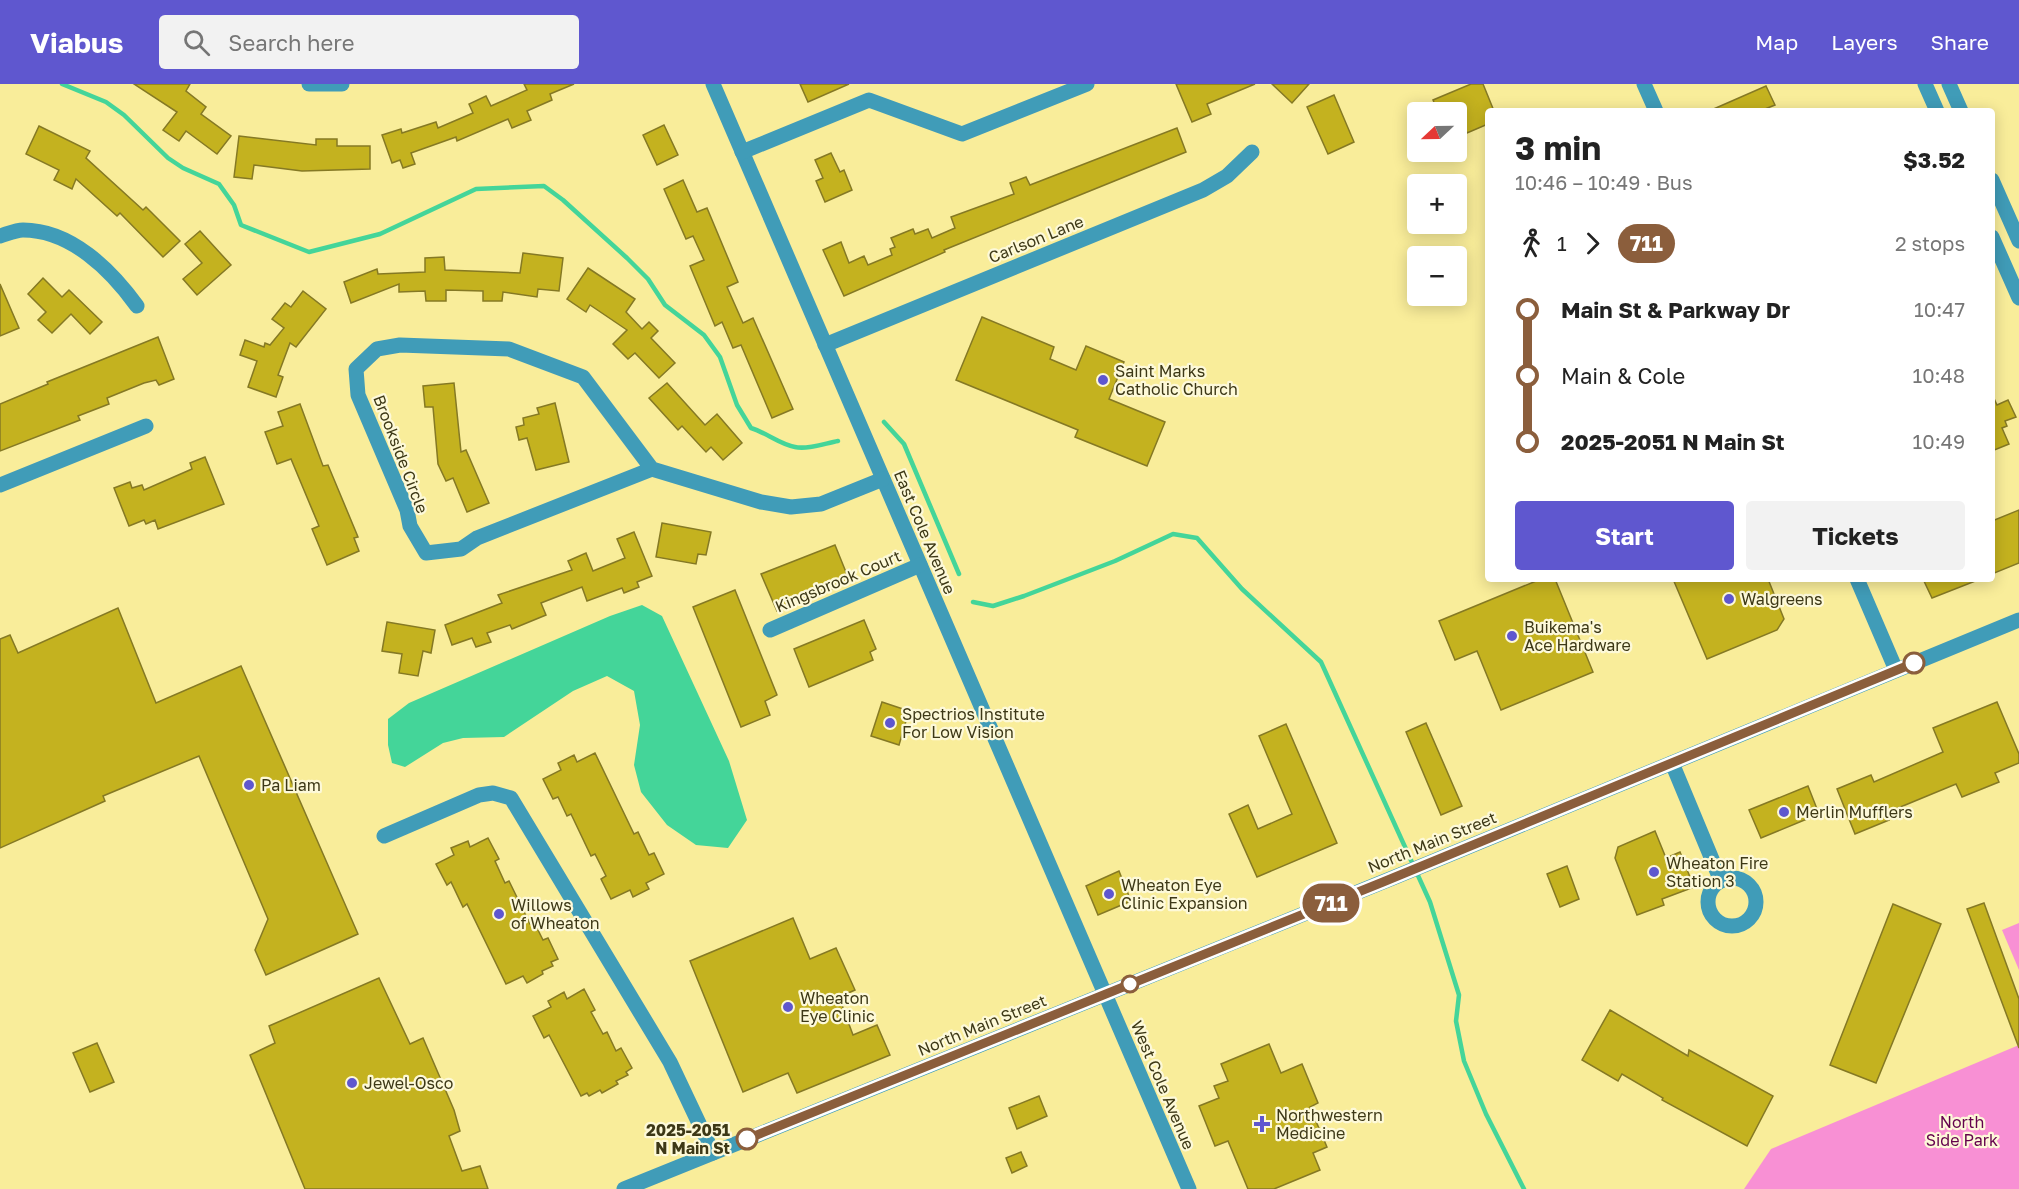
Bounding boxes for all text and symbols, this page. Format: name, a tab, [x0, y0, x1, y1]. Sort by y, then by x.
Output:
search box	[159, 15, 579, 69]
text: Viabus	[30, 26, 123, 59]
icon: search	[180, 26, 213, 59]
text: Search here	[228, 29, 354, 56]
text: Map	[1755, 29, 1798, 55]
text: Layers	[1831, 29, 1898, 55]
text: Share	[1931, 29, 1989, 55]
north arrow	[1407, 102, 1467, 162]
map controls	[1407, 102, 1467, 306]
text: 3 min	[1515, 128, 1601, 167]
text: $3.52	[1903, 146, 1965, 173]
text: 10:46 – 10:49 · Bus	[1515, 170, 1693, 194]
button: +	[1407, 174, 1467, 234]
street label: Carlson Lane	[986, 211, 1086, 267]
icon: walk	[1515, 227, 1548, 260]
icon: forward	[1576, 227, 1609, 260]
text: 711	[1630, 230, 1663, 256]
text: 1	[1557, 231, 1567, 255]
text: 2 stops	[1895, 231, 1965, 255]
button: −	[1407, 246, 1467, 306]
text: Main St & Parkway Dr	[1561, 296, 1790, 323]
text: 10:47	[1914, 297, 1965, 321]
place label: Saint Marks Catholic Church	[1115, 361, 1238, 399]
text: Main & Cole	[1561, 362, 1685, 389]
text: 10:48	[1913, 363, 1965, 387]
marker: Saint Marks Catholic Church	[1096, 373, 1110, 387]
street label: Brookside Circle	[369, 392, 433, 516]
text: 2025-2051 N Main St	[1561, 428, 1785, 455]
text: 10:49	[1913, 429, 1965, 453]
street label: East Cole Avenue	[890, 467, 960, 597]
button: Start	[1515, 501, 1734, 570]
button: Tickets	[1746, 501, 1965, 570]
street label: Kingsbrook Court	[772, 545, 904, 617]
place label: Walgreens	[1741, 589, 1823, 609]
marker: Walgreens	[1722, 592, 1736, 606]
place label: Buikema's Ace Hardware	[1524, 617, 1631, 655]
marker: Buikema's Ace Hardware	[1505, 629, 1519, 643]
unlabelled marker	[1903, 652, 1925, 674]
place label: Spectrios Institute For Low Vision	[902, 704, 1045, 742]
marker: Spectrios Institute For Low Vision	[883, 716, 897, 730]
place label: Pa Liam	[261, 775, 321, 795]
marker: Pa Liam	[242, 778, 256, 792]
place label: Merlin Mufflers	[1796, 802, 1913, 822]
marker: Merlin Mufflers	[1777, 805, 1791, 819]
street label: North Main Street	[1365, 807, 1499, 877]
place label: Wheaton Fire Station 3	[1666, 853, 1768, 891]
marker: Wheaton Fire Station 3	[1647, 865, 1661, 879]
place label: Wheaton Eye Clinic Expansion	[1121, 875, 1248, 913]
line badge: 711	[1296, 884, 1366, 922]
marker: Wheaton Eye Clinic Expansion	[1102, 887, 1116, 901]
text: 711	[1314, 890, 1348, 916]
place label: Willows of Wheaton	[511, 895, 599, 933]
marker: Willows of Wheaton	[492, 907, 506, 921]
unlabelled marker	[1121, 975, 1139, 993]
place label: Wheaton Eye Clinic	[800, 988, 875, 1026]
street label: North Main Street	[915, 990, 1049, 1060]
marker: Wheaton Eye Clinic	[781, 1000, 795, 1014]
street label: West Cole Avenue	[1127, 1018, 1199, 1152]
place label: Jewel-Osco	[364, 1073, 453, 1093]
marker: Jewel-Osco	[345, 1076, 359, 1090]
place label: Northwestern Medicine	[1276, 1105, 1383, 1143]
park label: North Side Park	[1926, 1112, 1998, 1150]
marker: Northwestern Medicine	[1253, 1115, 1271, 1133]
place label: 2025-2051 N Main St	[646, 1120, 730, 1158]
marker: 2025-2051 N Main St	[736, 1128, 758, 1150]

